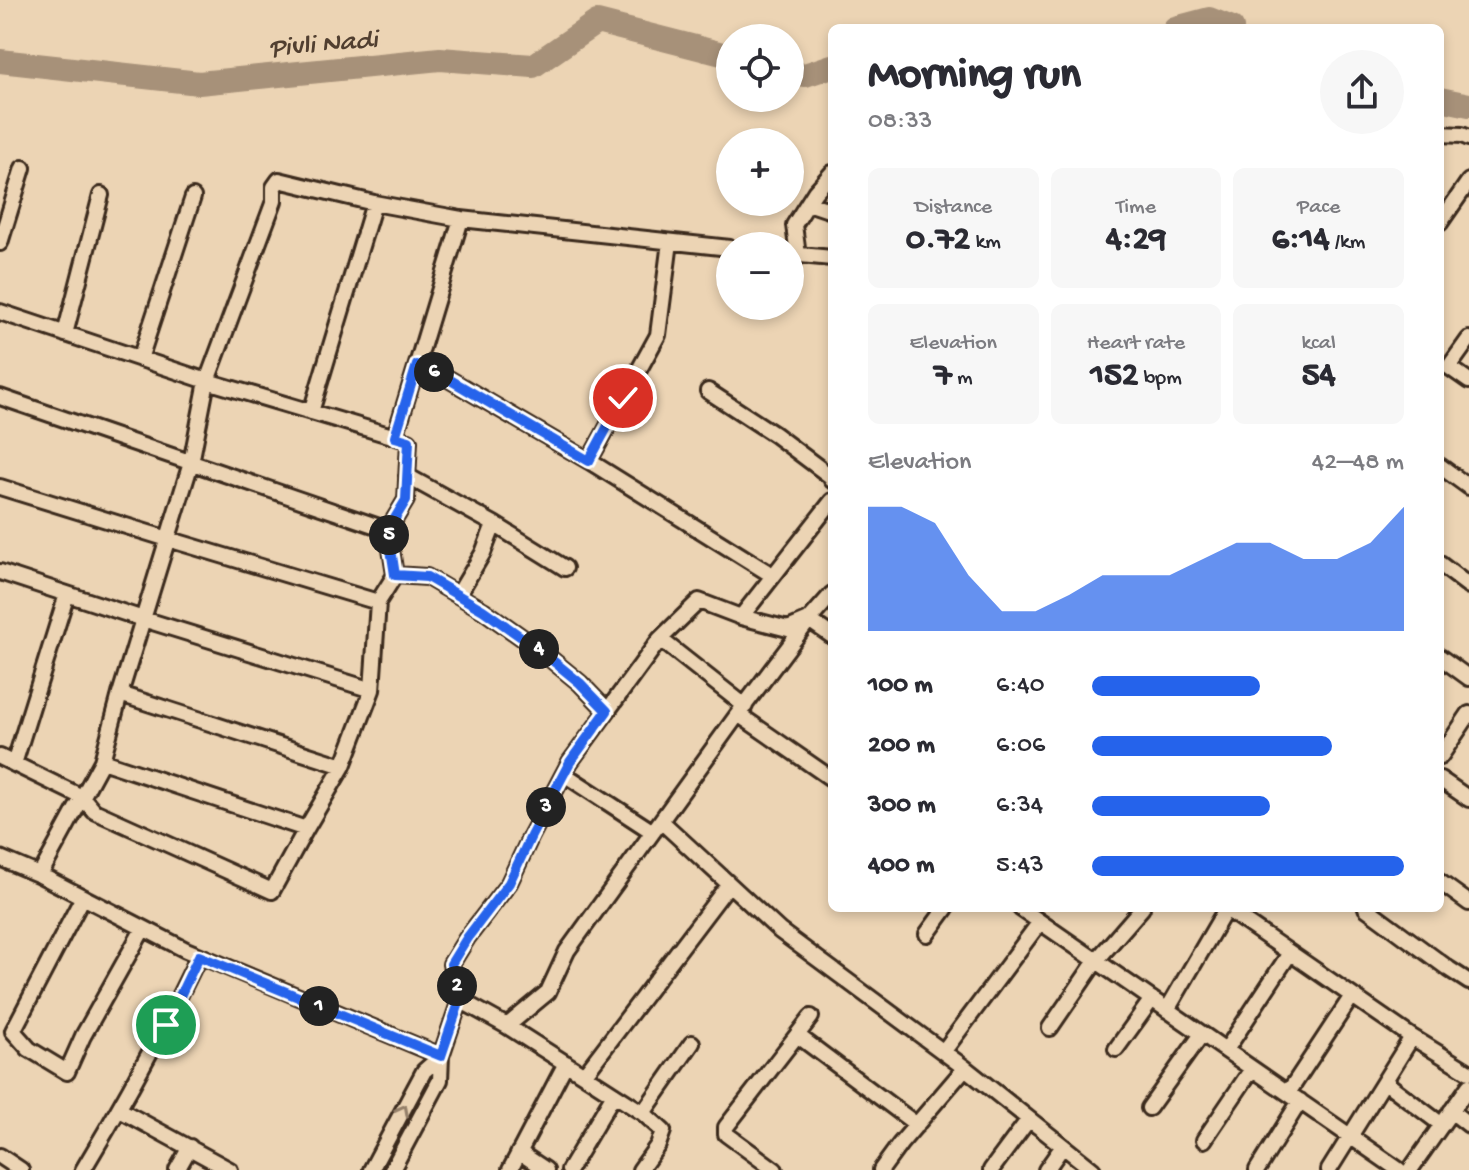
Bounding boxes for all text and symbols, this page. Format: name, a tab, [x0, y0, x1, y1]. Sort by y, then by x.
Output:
water label: Pivli Nadi	[268, 24, 382, 67]
map controls	[716, 24, 804, 320]
button: locate	[716, 24, 804, 112]
button: share	[1320, 50, 1404, 134]
text: Morning run	[868, 51, 1081, 103]
text: 08:33	[868, 107, 932, 138]
button: +	[716, 128, 804, 216]
text: Distance	[914, 195, 992, 221]
text: Time	[1116, 195, 1156, 221]
text: Pace	[1297, 195, 1340, 221]
text: 0.72	[906, 221, 970, 261]
text: 4:29	[1106, 221, 1166, 261]
text: 6:14	[1272, 221, 1330, 261]
text: km	[970, 230, 1001, 256]
text: /km	[1330, 230, 1365, 256]
button: −	[716, 232, 804, 320]
text: Elevation	[910, 331, 997, 357]
text: Heart rate	[1087, 331, 1185, 357]
text: kcal	[1301, 331, 1336, 357]
pin: 6	[414, 352, 454, 392]
text: 7	[934, 357, 952, 397]
text: 152	[1090, 357, 1138, 397]
text: 54	[1302, 357, 1336, 397]
text: 6	[428, 359, 440, 385]
pin	[589, 364, 657, 432]
text: m	[952, 366, 973, 392]
text: bpm	[1138, 366, 1182, 392]
icon: check	[601, 376, 645, 420]
text: Elevation	[868, 448, 971, 479]
text: 42–48 m	[1312, 448, 1404, 479]
pin: 5	[369, 515, 409, 555]
text: 5	[383, 522, 395, 548]
pin: 4	[519, 629, 559, 669]
text: 4	[534, 636, 544, 662]
text: 100 m	[868, 671, 933, 702]
text: 6:40	[996, 671, 1044, 702]
text: 200 m	[868, 731, 935, 762]
text: 6:06	[996, 731, 1045, 762]
pin: 3	[526, 787, 566, 827]
text: 300 m	[868, 791, 936, 822]
text: 6:34	[996, 791, 1043, 822]
text: 3	[540, 794, 552, 820]
text: 400 m	[868, 851, 934, 882]
text: 5:43	[996, 851, 1044, 882]
pin: 2	[437, 966, 477, 1006]
text: 2	[452, 973, 462, 999]
pin: 1	[299, 986, 339, 1026]
pin	[132, 991, 200, 1059]
text: 1	[315, 993, 323, 1019]
icon: arrive	[144, 1003, 188, 1047]
one-way arrow	[393, 1104, 408, 1119]

